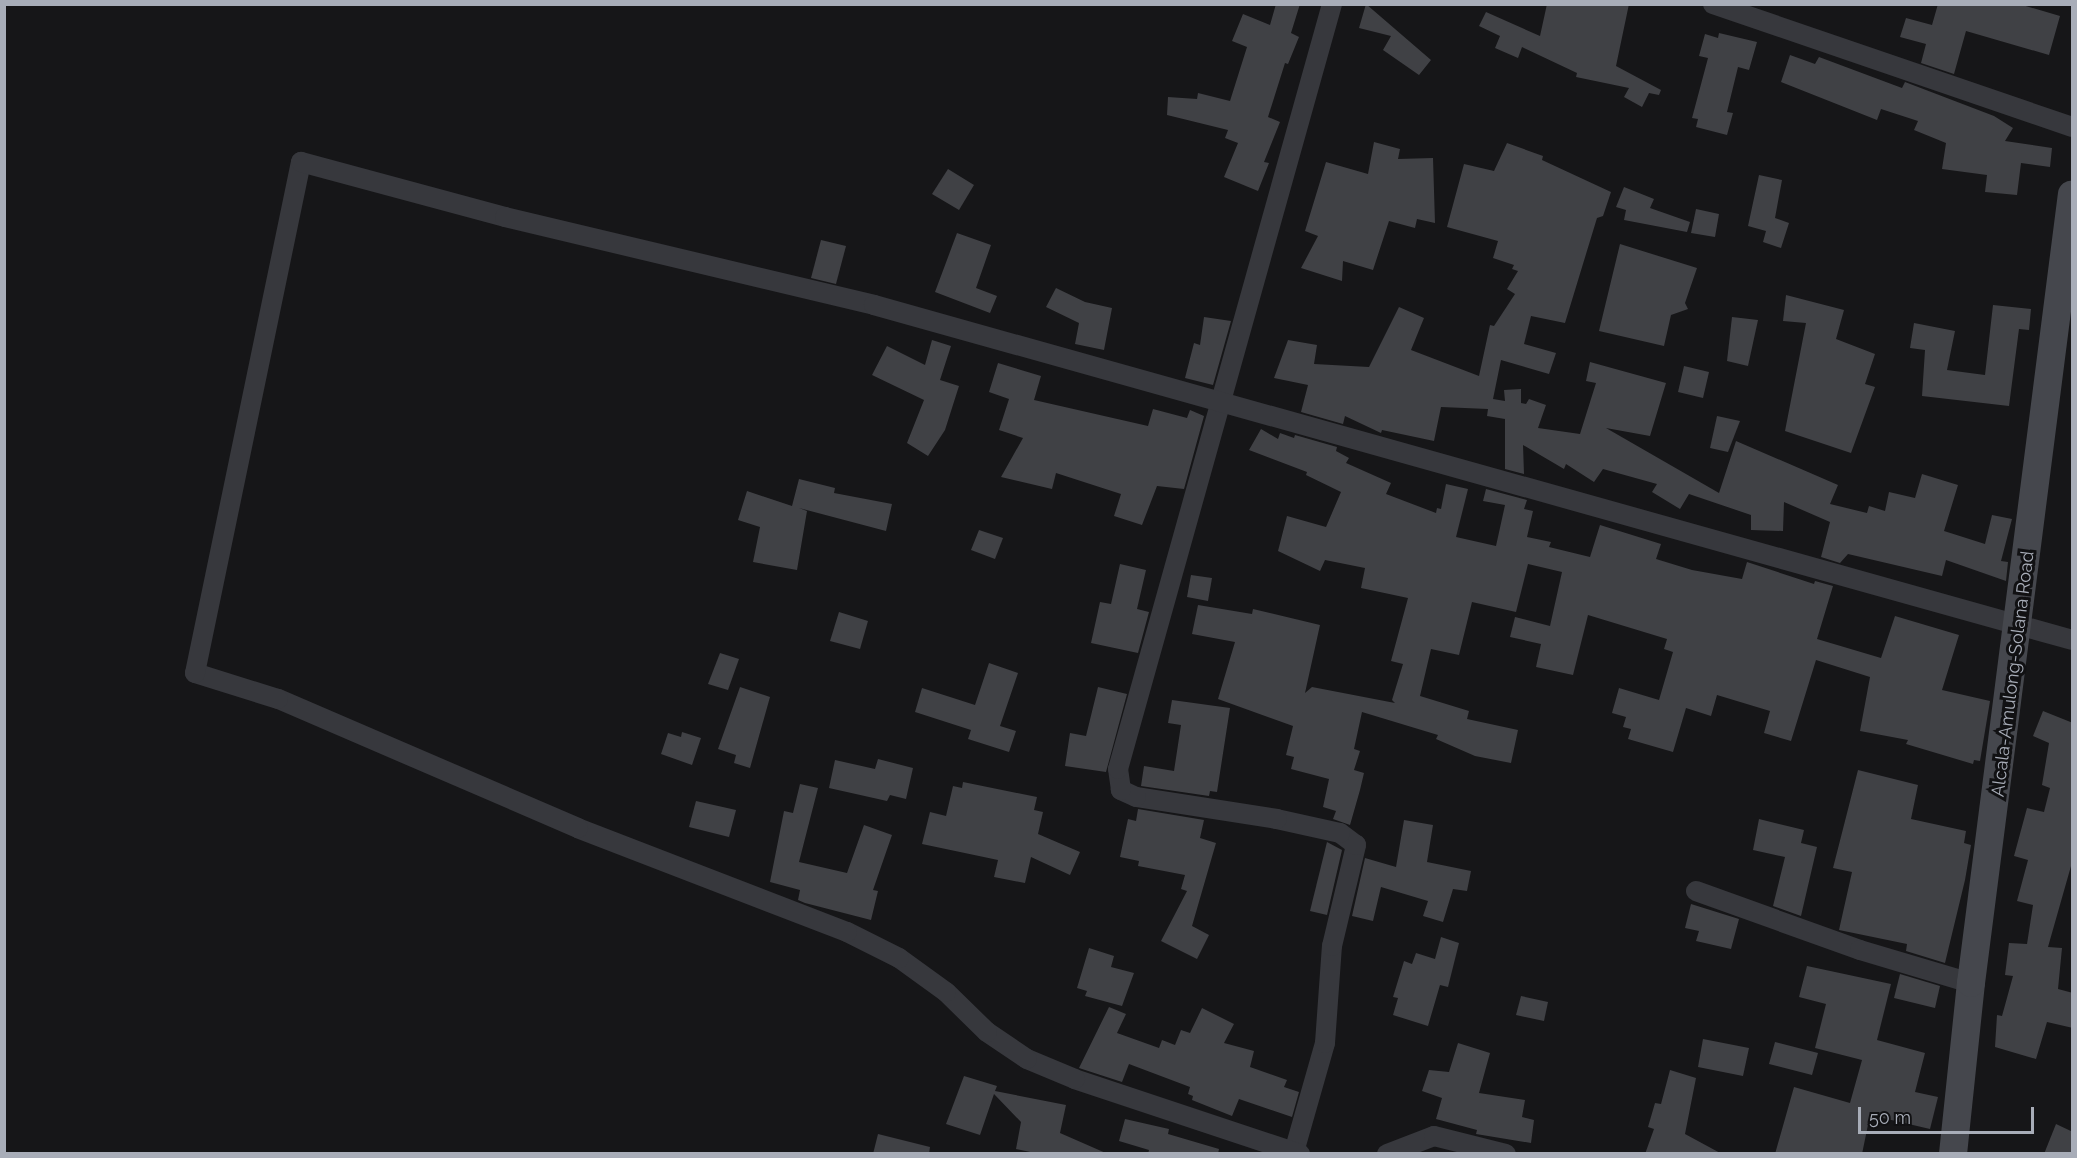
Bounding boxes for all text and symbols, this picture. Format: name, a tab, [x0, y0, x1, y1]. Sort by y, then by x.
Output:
street label: Alcala-Amulong-Solana Road	[1987, 550, 2039, 798]
scale bar	[1861, 1095, 2036, 1133]
text: 50 m	[1869, 1107, 1911, 1128]

